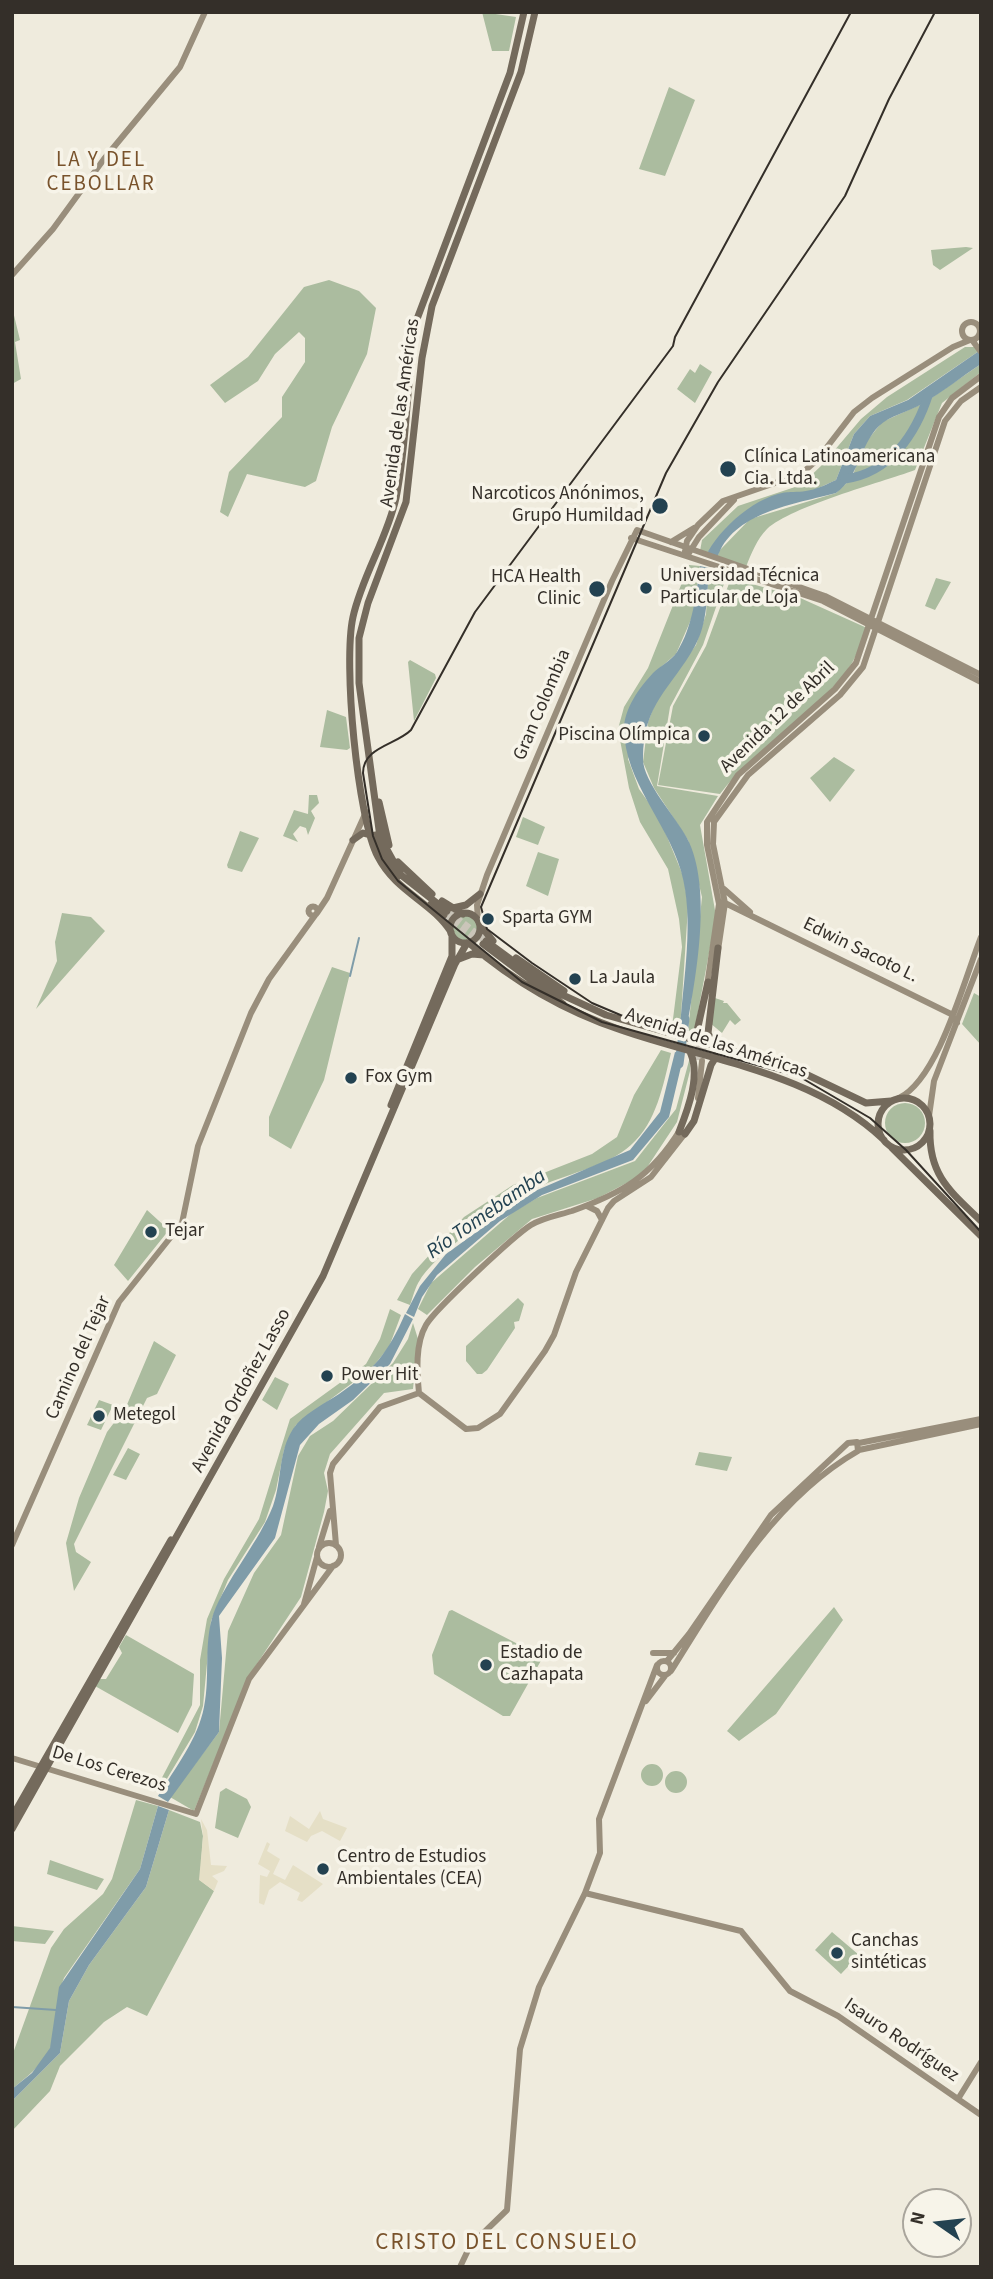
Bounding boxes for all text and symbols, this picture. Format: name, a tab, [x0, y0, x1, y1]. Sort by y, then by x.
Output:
district label: LA Y DEL CEBOLLAR	[47, 148, 155, 198]
street label: Avenida de las Américas	[376, 317, 426, 509]
place label: Clínica Latinoamericana Cia. Ltda.	[744, 447, 935, 491]
marker: Clínica Latinoamericana Cia. Ltda.	[718, 459, 738, 479]
place label: Narcoticos Anónimos, Grupo Humildad	[471, 484, 644, 528]
marker: Narcoticos Anónimos, Grupo Humildad	[650, 496, 670, 516]
place label: Universidad Técnica Particular de Loja	[660, 566, 819, 610]
place label: HCA Health Clinic	[491, 567, 581, 611]
marker: HCA Health Clinic	[587, 579, 607, 599]
marker: Universidad Técnica Particular de Loja	[638, 580, 654, 596]
street label: Gran Colombia	[509, 646, 577, 764]
street label: Avenida 12 de Abril	[716, 657, 840, 779]
place label: Piscina Olímpica	[558, 725, 690, 747]
marker: Piscina Olímpica	[696, 728, 712, 744]
place label: Sparta GYM	[502, 908, 593, 930]
marker: Sparta GYM	[480, 911, 496, 927]
street label: Edwin Sacoto L.	[799, 913, 921, 989]
place label: La Jaula	[589, 968, 655, 990]
marker: La Jaula	[567, 971, 583, 987]
street label: Avenida de las Américas	[622, 1004, 810, 1084]
place label: Fox Gym	[365, 1067, 433, 1089]
marker: Fox Gym	[343, 1070, 359, 1086]
water label: Río Tomebamba	[422, 1164, 552, 1266]
place label: Tejar	[165, 1221, 204, 1243]
marker: Tejar	[143, 1224, 159, 1240]
street label: Camino del Tejar	[42, 1293, 116, 1423]
street label: Avenida Ordoñez Lasso	[187, 1305, 297, 1477]
place label: Power Hit	[341, 1365, 418, 1387]
marker: Power Hit	[319, 1368, 335, 1384]
place label: Metegol	[113, 1405, 176, 1427]
marker: Metegol	[91, 1408, 107, 1424]
place label: Estadio de Cazhapata	[500, 1643, 584, 1687]
marker: Estadio de Cazhapata	[478, 1657, 494, 1673]
street label: De Los Cerezos	[49, 1742, 169, 1798]
place label: Centro de Estudios Ambientales (CEA)	[337, 1847, 486, 1891]
marker: Centro de Estudios Ambientales (CEA)	[315, 1861, 331, 1877]
place label: Canchas sintéticas	[851, 1931, 927, 1975]
marker: Canchas sintéticas	[829, 1945, 845, 1961]
street label: Isauro Rodríguez	[839, 1994, 963, 2088]
north arrow	[902, 2188, 972, 2258]
text: N	[903, 2209, 933, 2228]
district label: CRISTO DEL CONSUELO	[378, 2230, 636, 2258]

